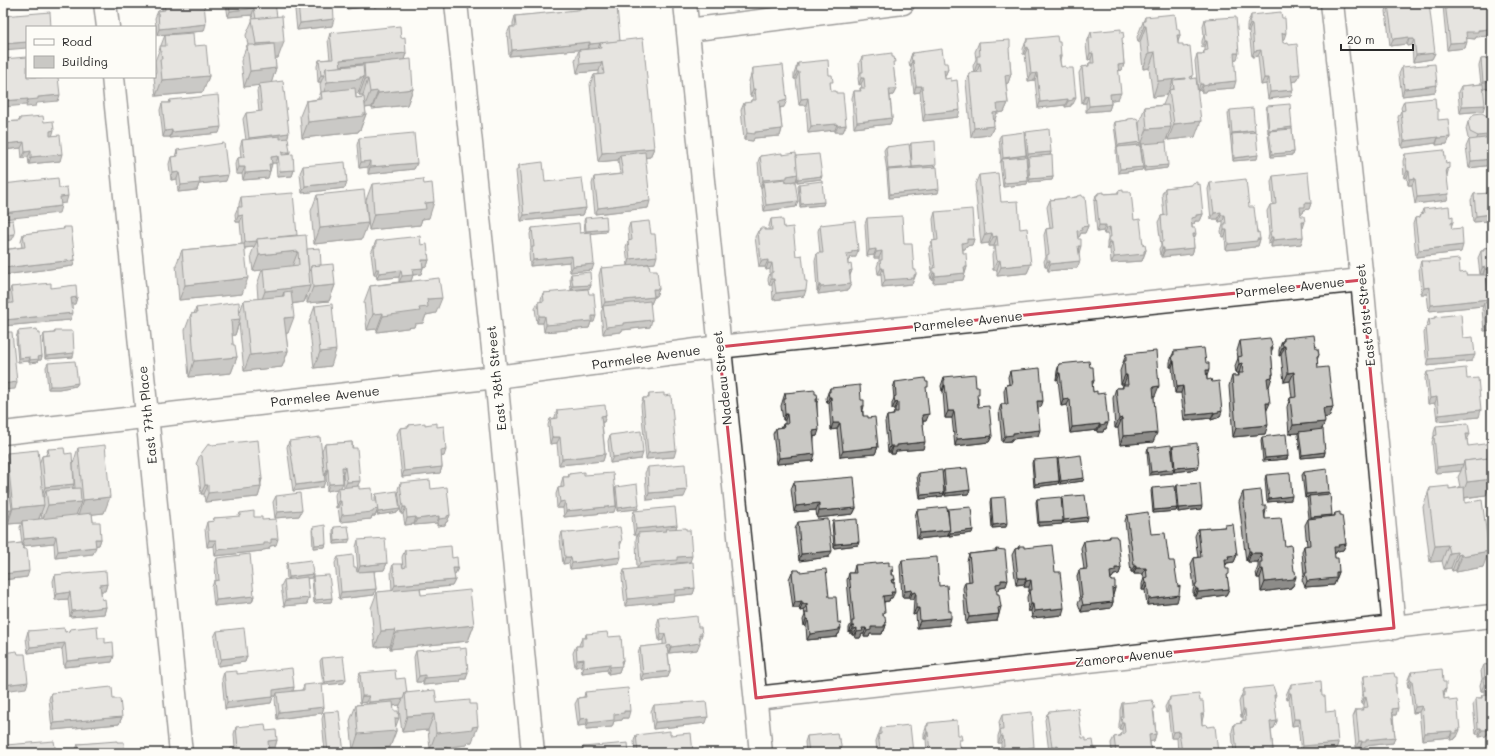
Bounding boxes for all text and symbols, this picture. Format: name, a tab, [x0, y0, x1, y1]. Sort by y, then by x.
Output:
legend	[26, 26, 156, 78]
scale bar	[1341, 26, 1413, 52]
text: 20 m	[1347, 31, 1375, 47]
text: Road	[62, 33, 92, 49]
text: Building	[62, 53, 108, 69]
street label: East 81st Street	[1351, 263, 1378, 367]
street label: Parmelee Avenue	[1235, 272, 1345, 301]
street label: Parmelee Avenue	[913, 306, 1023, 335]
street label: East 78th Street	[482, 324, 509, 431]
street label: Nadeau Street	[708, 330, 735, 426]
street label: Parmelee Avenue	[591, 340, 701, 373]
street label: East 77th Place	[133, 365, 160, 465]
street label: Parmelee Avenue	[270, 381, 380, 410]
street label: Zamora Avenue	[1074, 643, 1174, 670]

